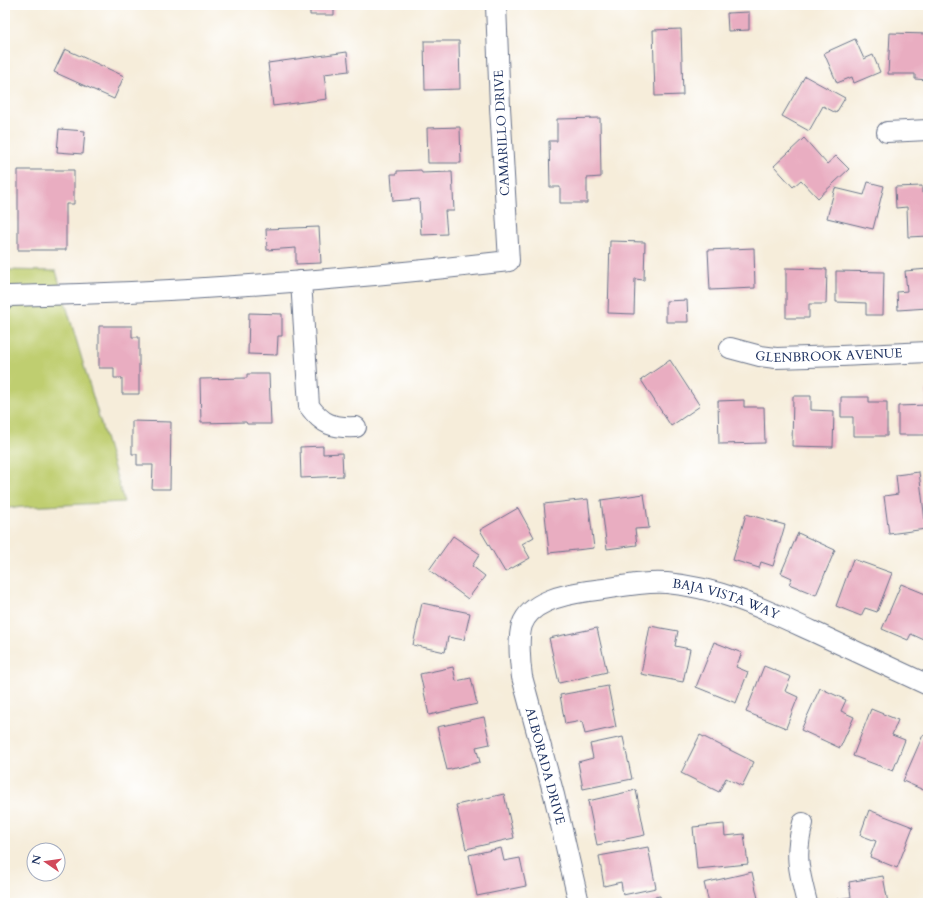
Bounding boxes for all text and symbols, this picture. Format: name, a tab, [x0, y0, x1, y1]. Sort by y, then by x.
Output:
street label: CAMARILLO DRIVE	[490, 70, 514, 196]
street label: GLENBROOK AVENUE	[754, 344, 903, 367]
street label: BAJA VISTA WAY	[671, 575, 783, 624]
street label: ALBORADA DRIVE	[521, 706, 569, 826]
north arrow	[26, 842, 66, 882]
text: N	[28, 853, 45, 866]

